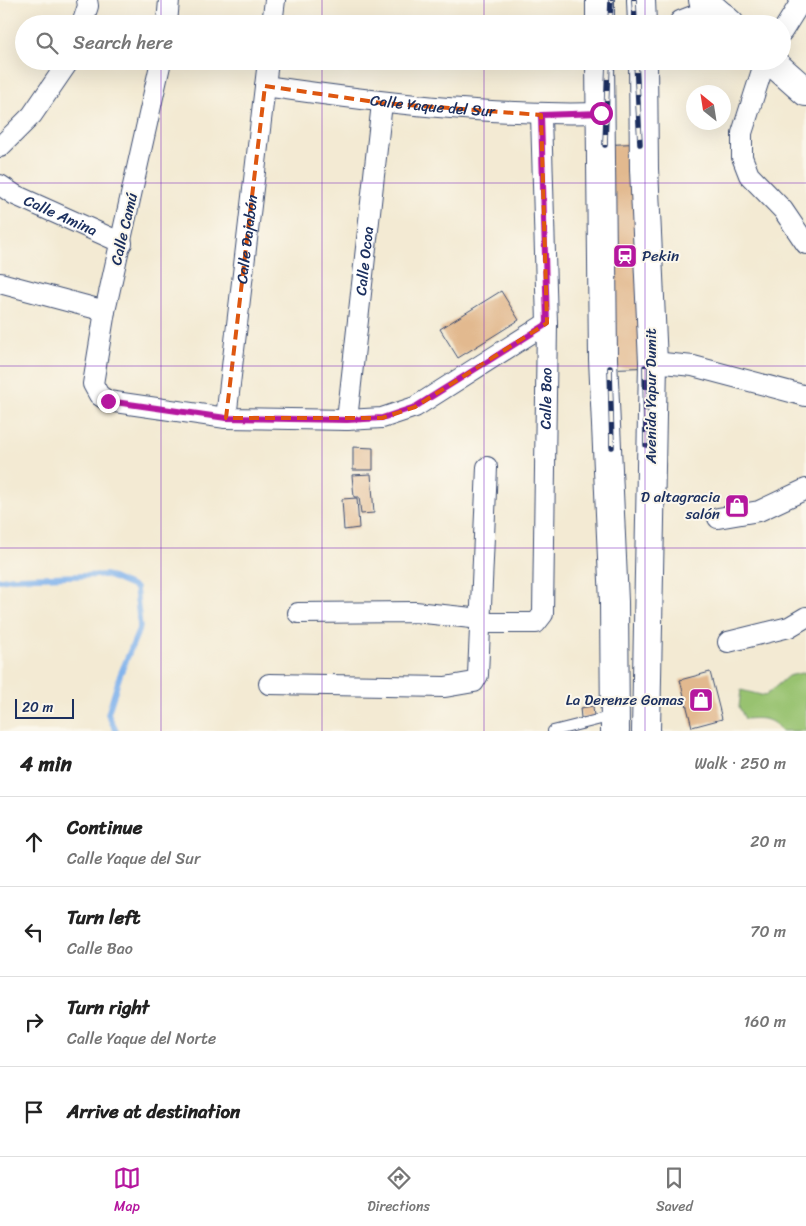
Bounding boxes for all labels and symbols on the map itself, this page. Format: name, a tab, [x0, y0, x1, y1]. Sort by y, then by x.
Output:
north arrow	[686, 85, 731, 130]
street label: Calle Yaque del Sur	[369, 87, 497, 124]
route start	[590, 102, 613, 125]
street label: Calle Amina	[20, 188, 102, 244]
street label: Calle Camú	[103, 189, 145, 268]
street label: Calle Dajabón	[229, 193, 265, 285]
street label: Calle Ocoa	[348, 225, 381, 297]
station icon: Pekin	[612, 243, 638, 269]
place label: Pekin	[642, 243, 679, 269]
street label: Avenida Yapur Dumit	[638, 328, 664, 465]
street label: Calle Bao	[533, 367, 559, 430]
route end	[97, 390, 120, 413]
place label: D altagracia salón	[641, 484, 720, 527]
shop icon: D altagracia salón	[724, 493, 750, 519]
place label: La Derenze Gomas	[566, 687, 684, 713]
shop icon: La Derenze Gomas	[688, 687, 714, 713]
scale bar	[15, 696, 74, 719]

